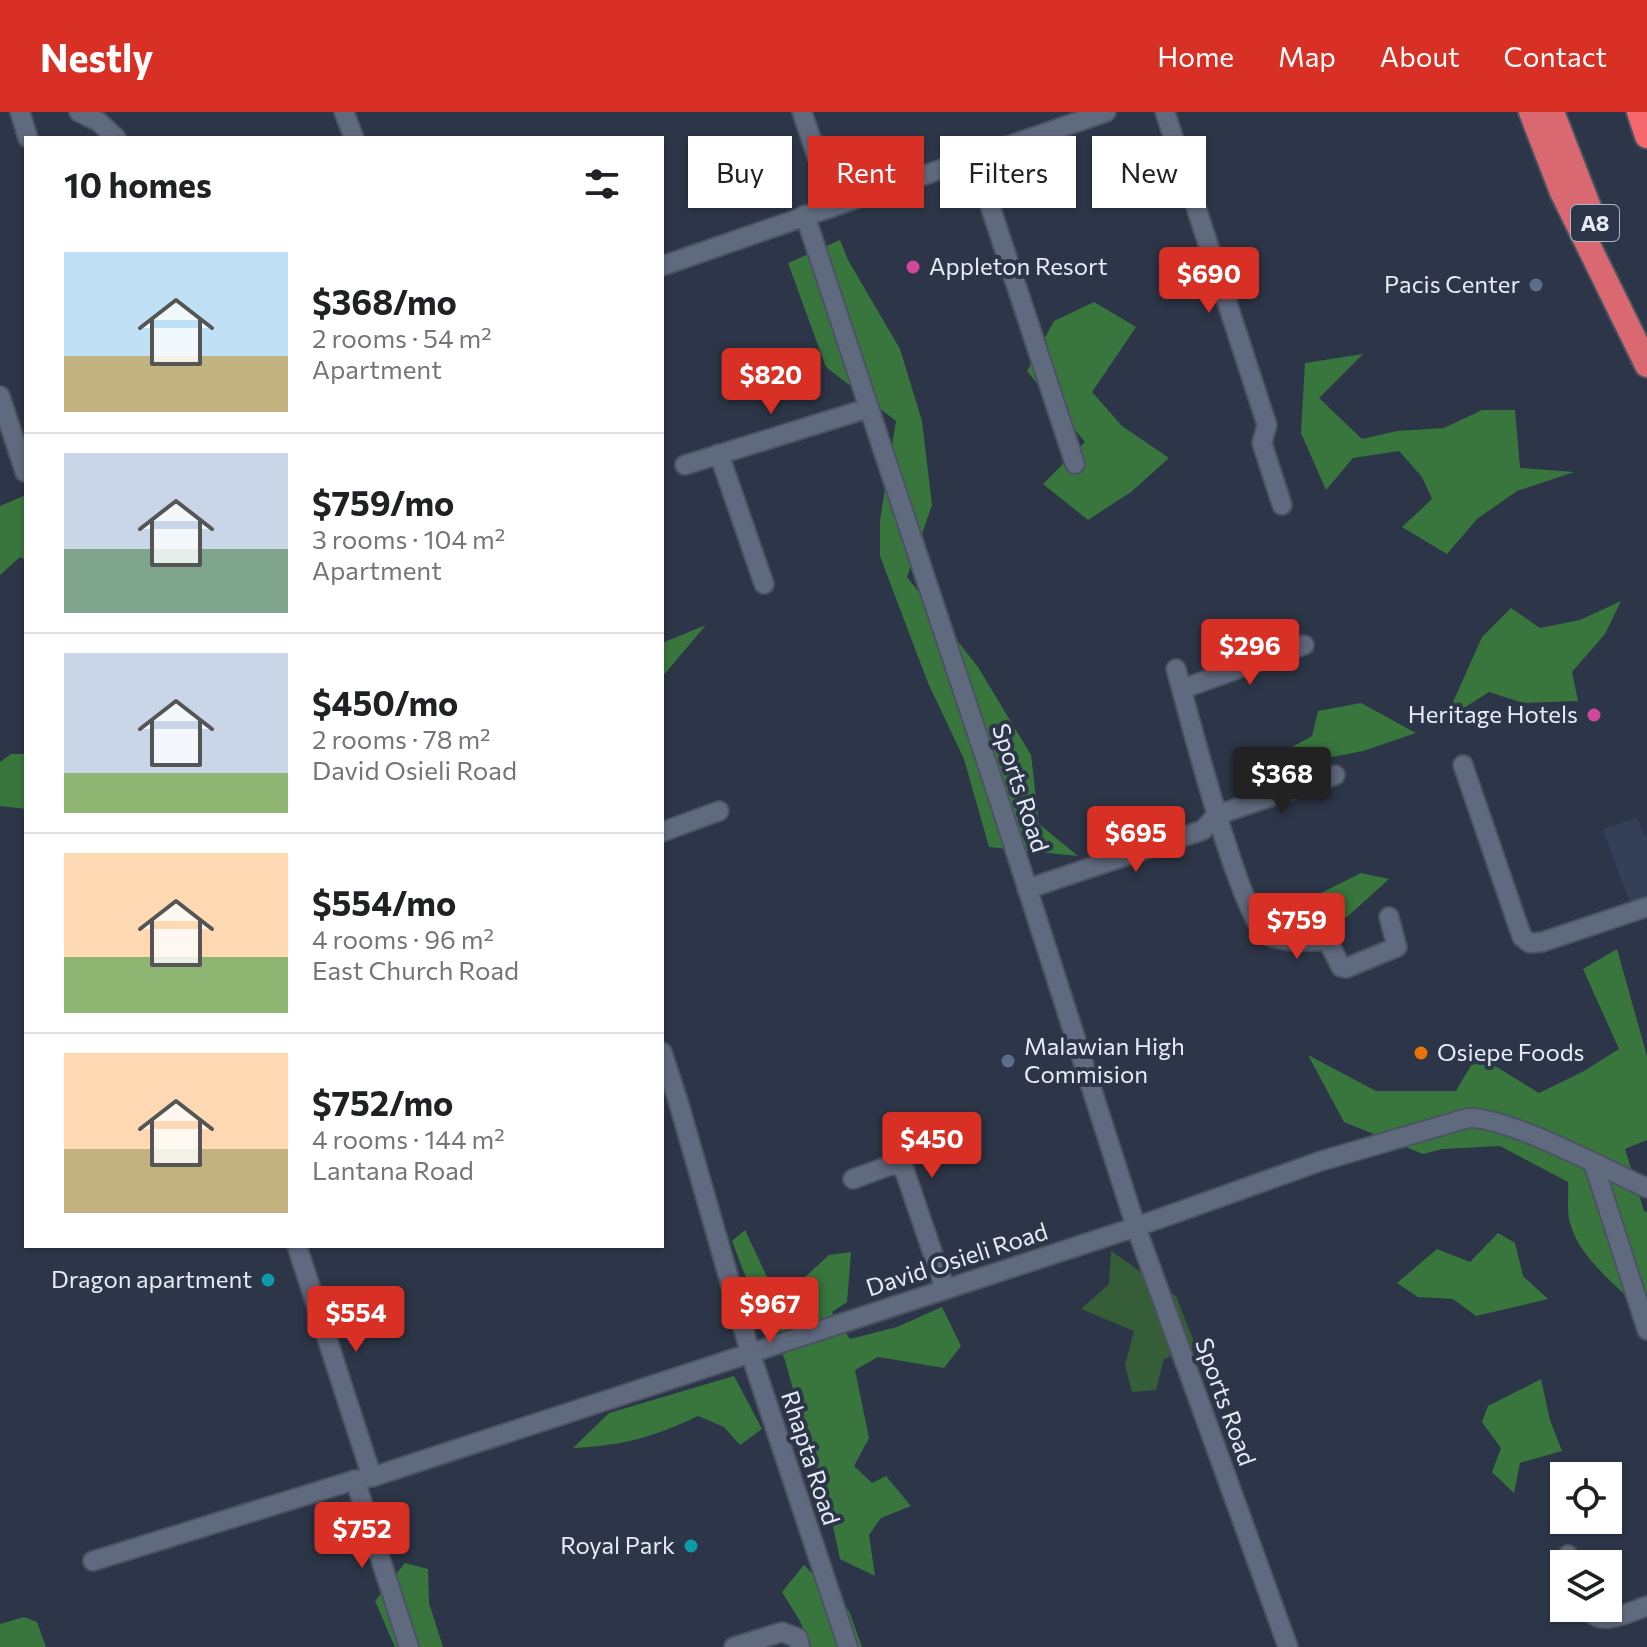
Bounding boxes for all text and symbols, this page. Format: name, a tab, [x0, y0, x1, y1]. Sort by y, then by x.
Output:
text: Nestly	[40, 33, 153, 80]
text: Home	[1157, 39, 1234, 73]
text: Map	[1278, 39, 1336, 73]
text: About	[1380, 39, 1460, 73]
text: Contact	[1504, 39, 1607, 73]
chip: Buy	[688, 136, 792, 208]
chip: Rent	[808, 136, 924, 208]
chip: Filters	[940, 136, 1076, 208]
chip: New	[1092, 136, 1206, 208]
icon: filters	[580, 162, 624, 206]
text: 10 homes	[64, 163, 212, 205]
road number: A8	[1571, 205, 1619, 241]
pin: $690	[1162, 247, 1256, 315]
place label: Appleton Resort	[929, 251, 1108, 280]
text: $690	[1177, 257, 1241, 288]
marker: Appleton Resort	[904, 258, 922, 276]
place label: Pacis Center	[1384, 269, 1520, 298]
marker: Pacis Center	[1527, 276, 1545, 294]
text: $368/mo	[312, 280, 457, 322]
icon: home	[128, 284, 224, 380]
text: 2 rooms · 54 m²	[312, 322, 492, 353]
pin: $820	[724, 348, 818, 416]
text: Apartment	[312, 353, 442, 384]
text: $820	[740, 358, 802, 389]
text: $759/mo	[312, 481, 454, 523]
icon: home	[128, 485, 224, 581]
text: 3 rooms · 104 m²	[312, 523, 505, 554]
text: Apartment	[312, 554, 442, 585]
pin: $296	[1203, 619, 1297, 687]
text: $296	[1219, 629, 1281, 660]
text: $450/mo	[312, 681, 458, 723]
icon: home	[128, 685, 224, 781]
place label: Heritage Hotels	[1408, 699, 1578, 728]
marker: Heritage Hotels	[1585, 706, 1603, 724]
street label: Sports Road	[987, 720, 1056, 856]
text: 2 rooms · 78 m²	[312, 723, 491, 754]
pin: $368	[1235, 747, 1329, 815]
text: David Osieli Road	[312, 754, 517, 785]
text: $368	[1251, 757, 1313, 788]
pin: $695	[1089, 806, 1183, 874]
text: $695	[1105, 816, 1167, 847]
text: $554/mo	[312, 881, 456, 923]
icon: home	[128, 885, 224, 981]
pin: $759	[1250, 893, 1344, 961]
text: $759	[1267, 903, 1327, 934]
text: 4 rooms · 96 m²	[312, 923, 494, 954]
text: East Church Road	[312, 954, 519, 985]
place label: Malawian High Commision	[1024, 1031, 1185, 1088]
place label: Osiepe Foods	[1437, 1037, 1585, 1066]
marker: Osiepe Foods	[1412, 1044, 1430, 1062]
marker: Malawian High Commision	[999, 1052, 1017, 1070]
text: $752/mo	[312, 1081, 453, 1123]
icon: home	[128, 1085, 224, 1181]
pin: $450	[885, 1112, 979, 1180]
text: $450	[900, 1122, 964, 1153]
text: 4 rooms · 144 m²	[312, 1123, 505, 1154]
text: Lantana Road	[312, 1154, 474, 1185]
street label: David Osieli Road	[862, 1216, 1051, 1302]
place label: Dragon apartment	[51, 1264, 252, 1293]
marker: Dragon apartment	[259, 1271, 277, 1289]
pin: $967	[723, 1277, 817, 1345]
pin: $554	[309, 1286, 403, 1354]
text: $967	[739, 1287, 801, 1318]
text: $554	[325, 1296, 387, 1327]
street label: Sports Road	[1190, 1334, 1263, 1469]
street label: Rhapta Road	[776, 1387, 847, 1528]
map controls	[1550, 1462, 1622, 1622]
button: locate	[1550, 1462, 1622, 1534]
pin: $752	[315, 1502, 409, 1570]
text: $752	[332, 1512, 392, 1543]
place label: Royal Park	[560, 1530, 675, 1559]
marker: Royal Park	[682, 1537, 700, 1555]
button: layers	[1550, 1550, 1622, 1622]

